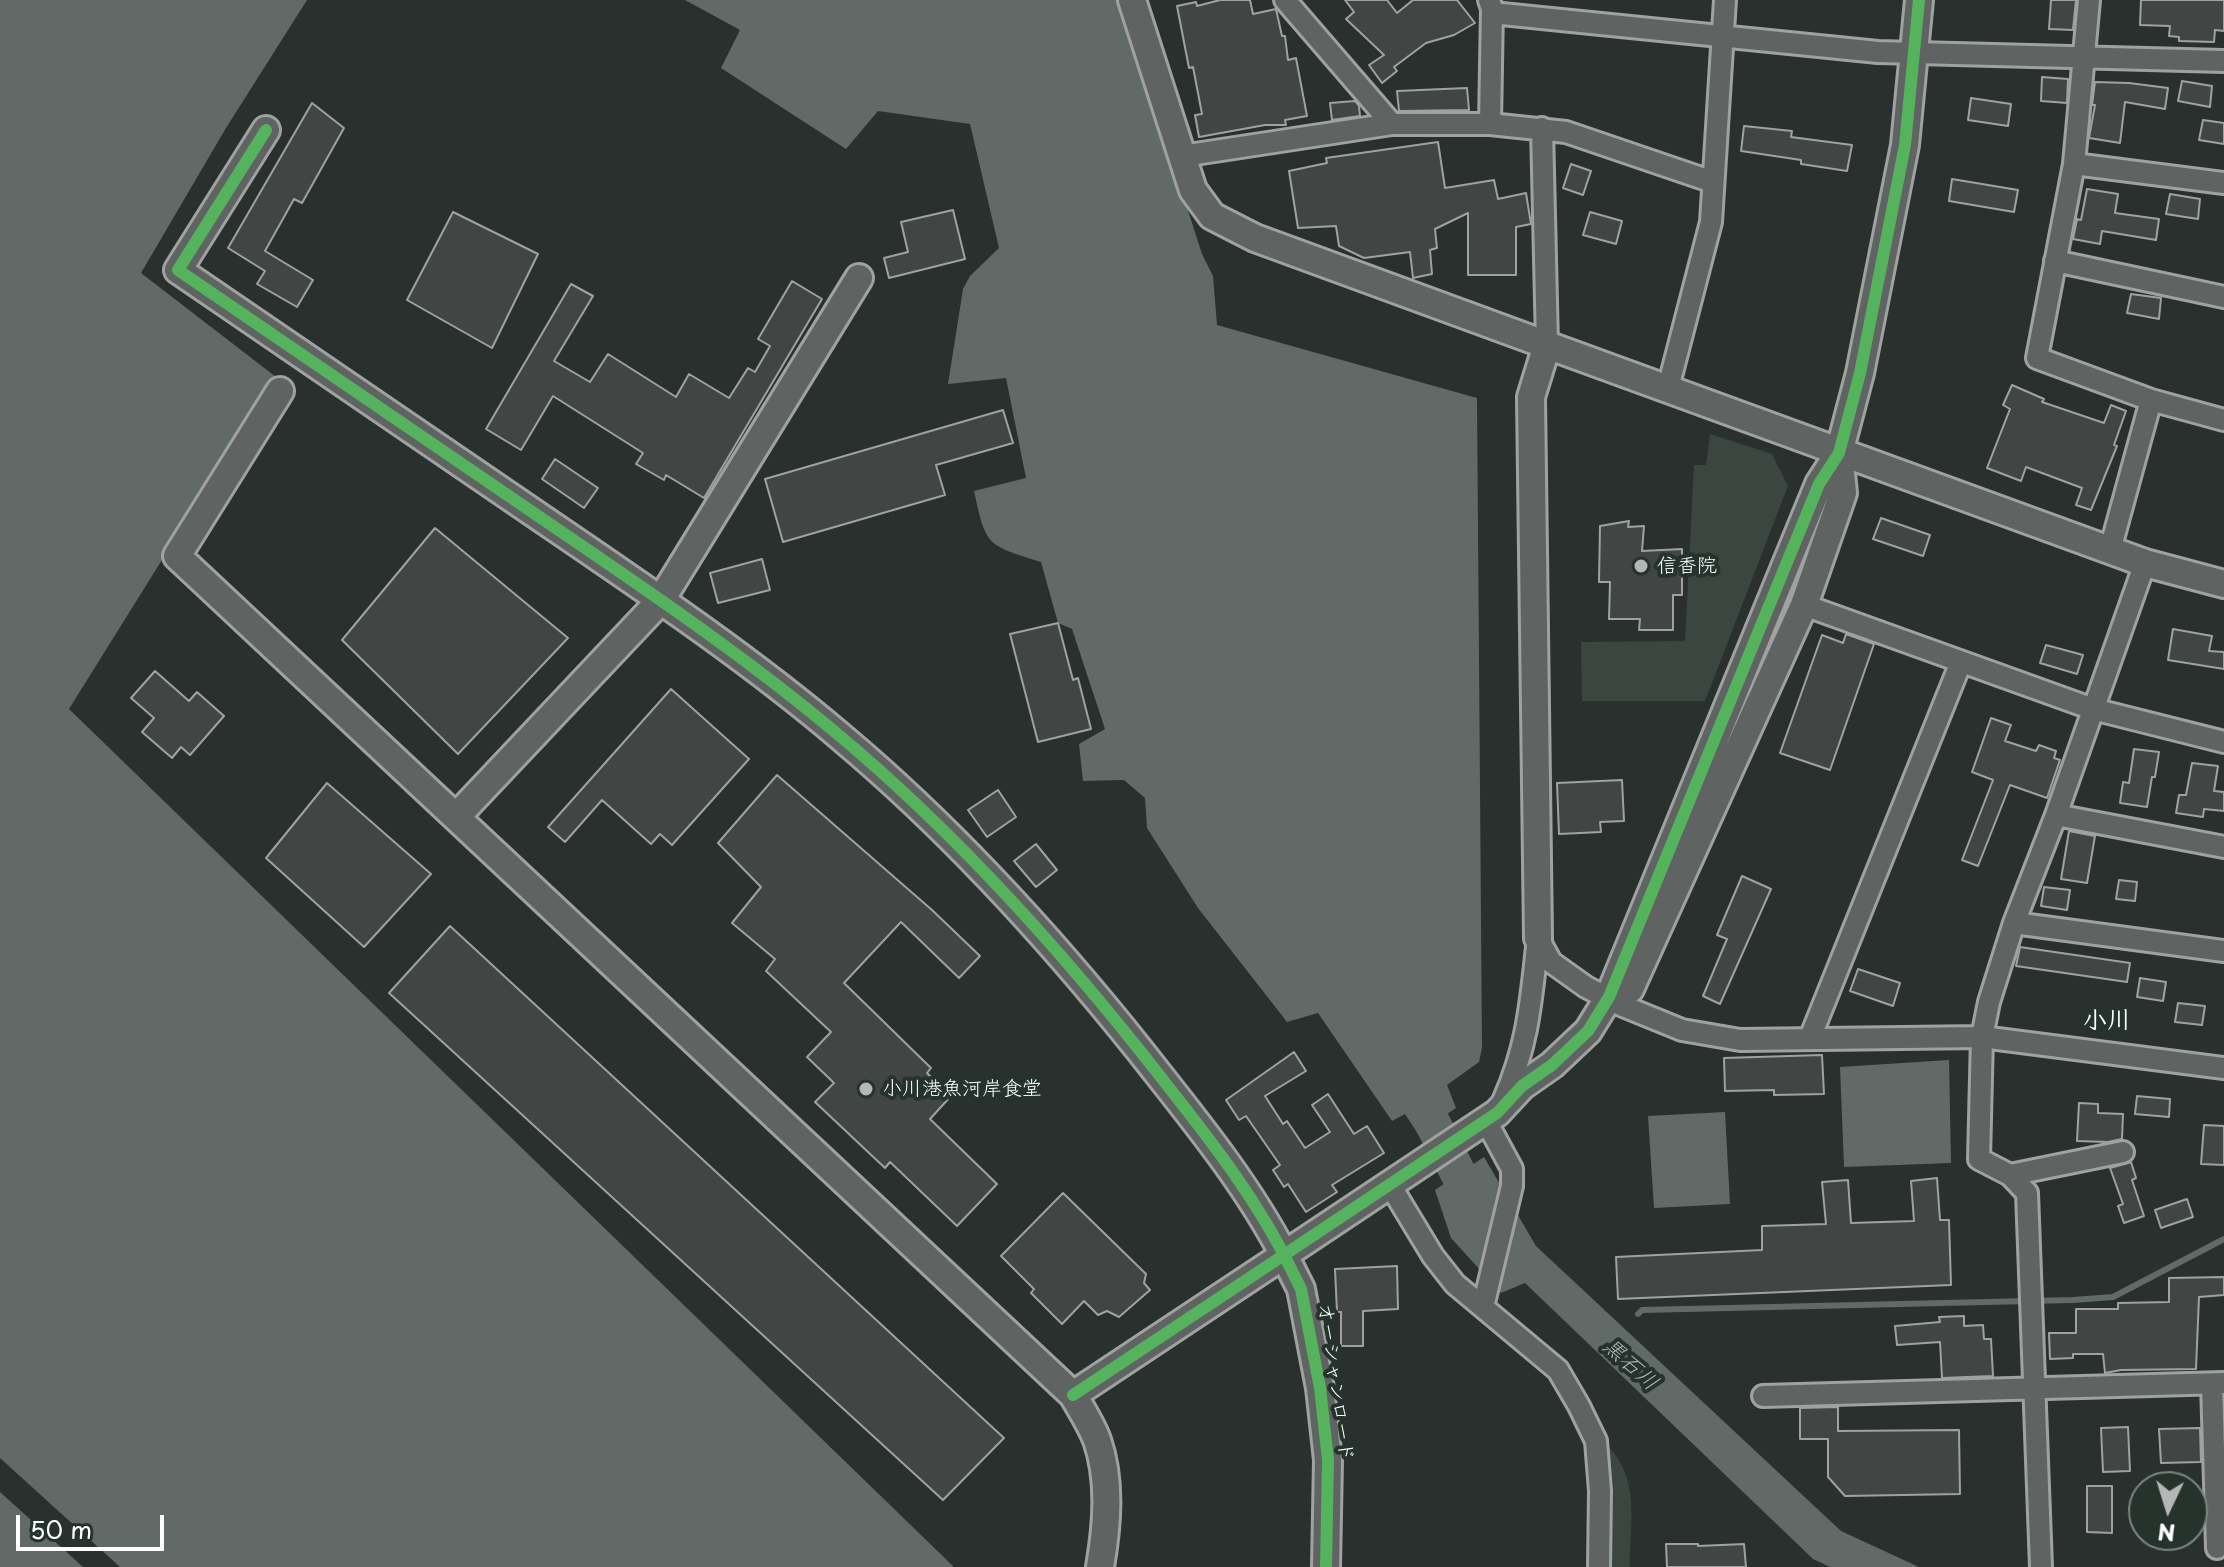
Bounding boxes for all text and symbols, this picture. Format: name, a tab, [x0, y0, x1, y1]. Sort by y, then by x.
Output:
place label: 信香院	[1657, 554, 1717, 578]
marker: 信香院	[1632, 557, 1650, 575]
district label: 小川	[2083, 1007, 2131, 1035]
place label: 小川港魚河岸食堂	[882, 1077, 1042, 1101]
marker: 小川港魚河岸食堂	[857, 1080, 875, 1098]
street label: オーシャンロード	[1312, 1301, 1358, 1463]
water label: 黒石川	[1597, 1333, 1663, 1397]
north arrow	[2128, 1471, 2208, 1551]
scale bar	[20, 1499, 168, 1549]
text: 50 m	[30, 1511, 92, 1547]
text: N	[2157, 1516, 2176, 1551]

